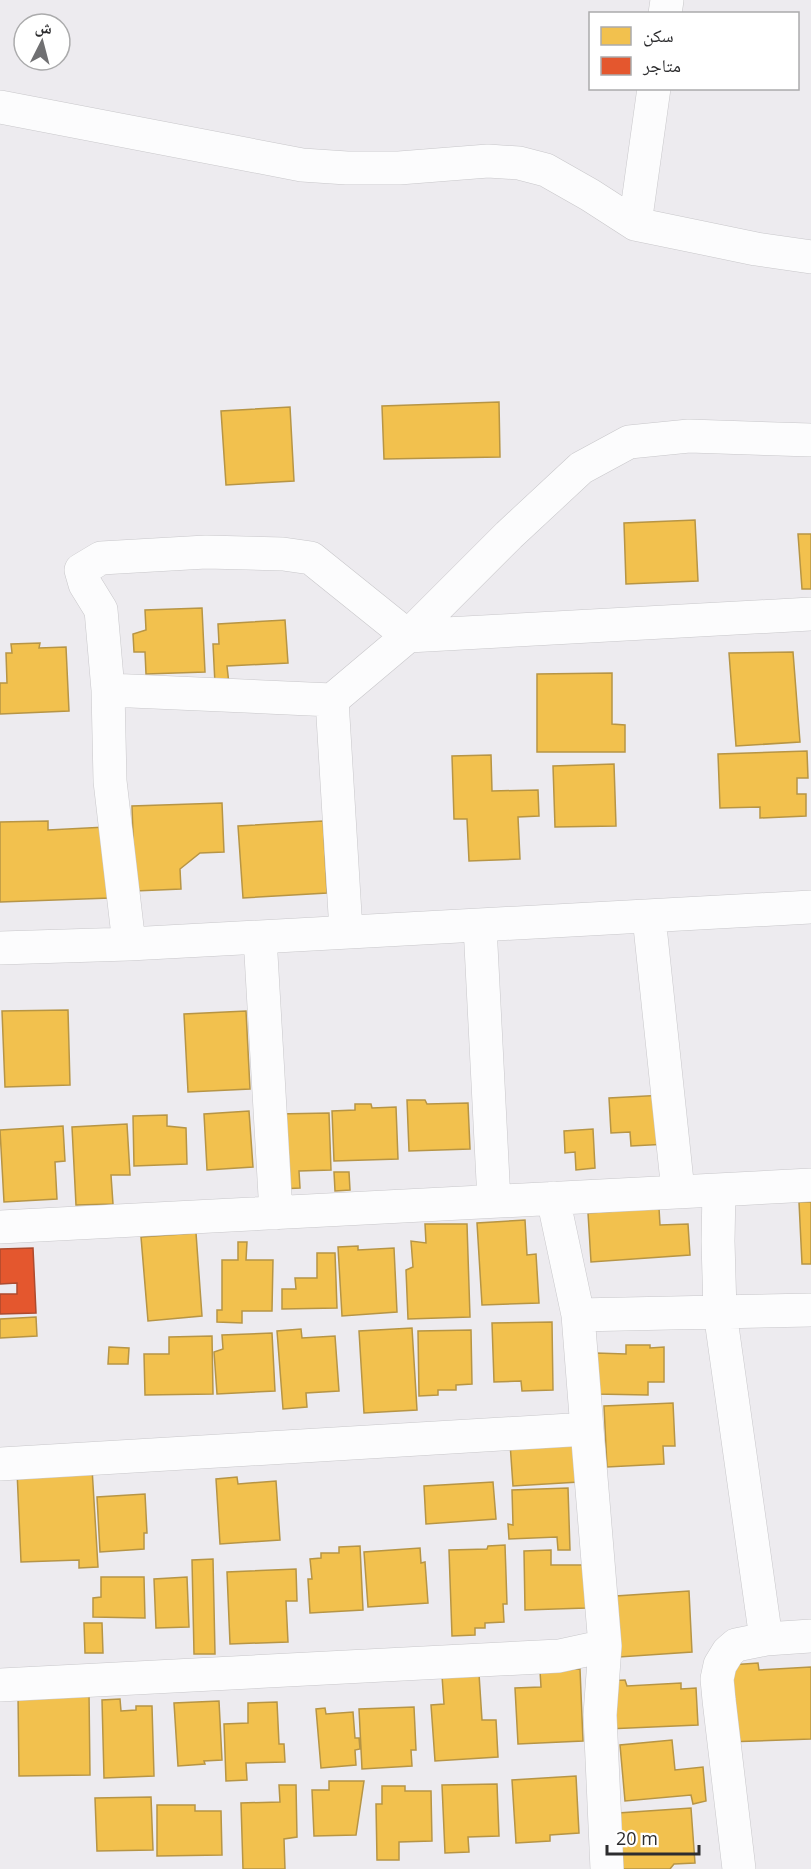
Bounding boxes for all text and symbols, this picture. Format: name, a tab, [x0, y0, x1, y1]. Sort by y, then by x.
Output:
north arrow	[12, 12, 72, 72]
legend	[589, 12, 799, 90]
text: ش	[34, 15, 53, 39]
text: سكن	[643, 23, 674, 47]
text: متاجر	[642, 53, 681, 77]
scale bar	[607, 1818, 698, 1856]
text: 20 m	[616, 1826, 658, 1850]

